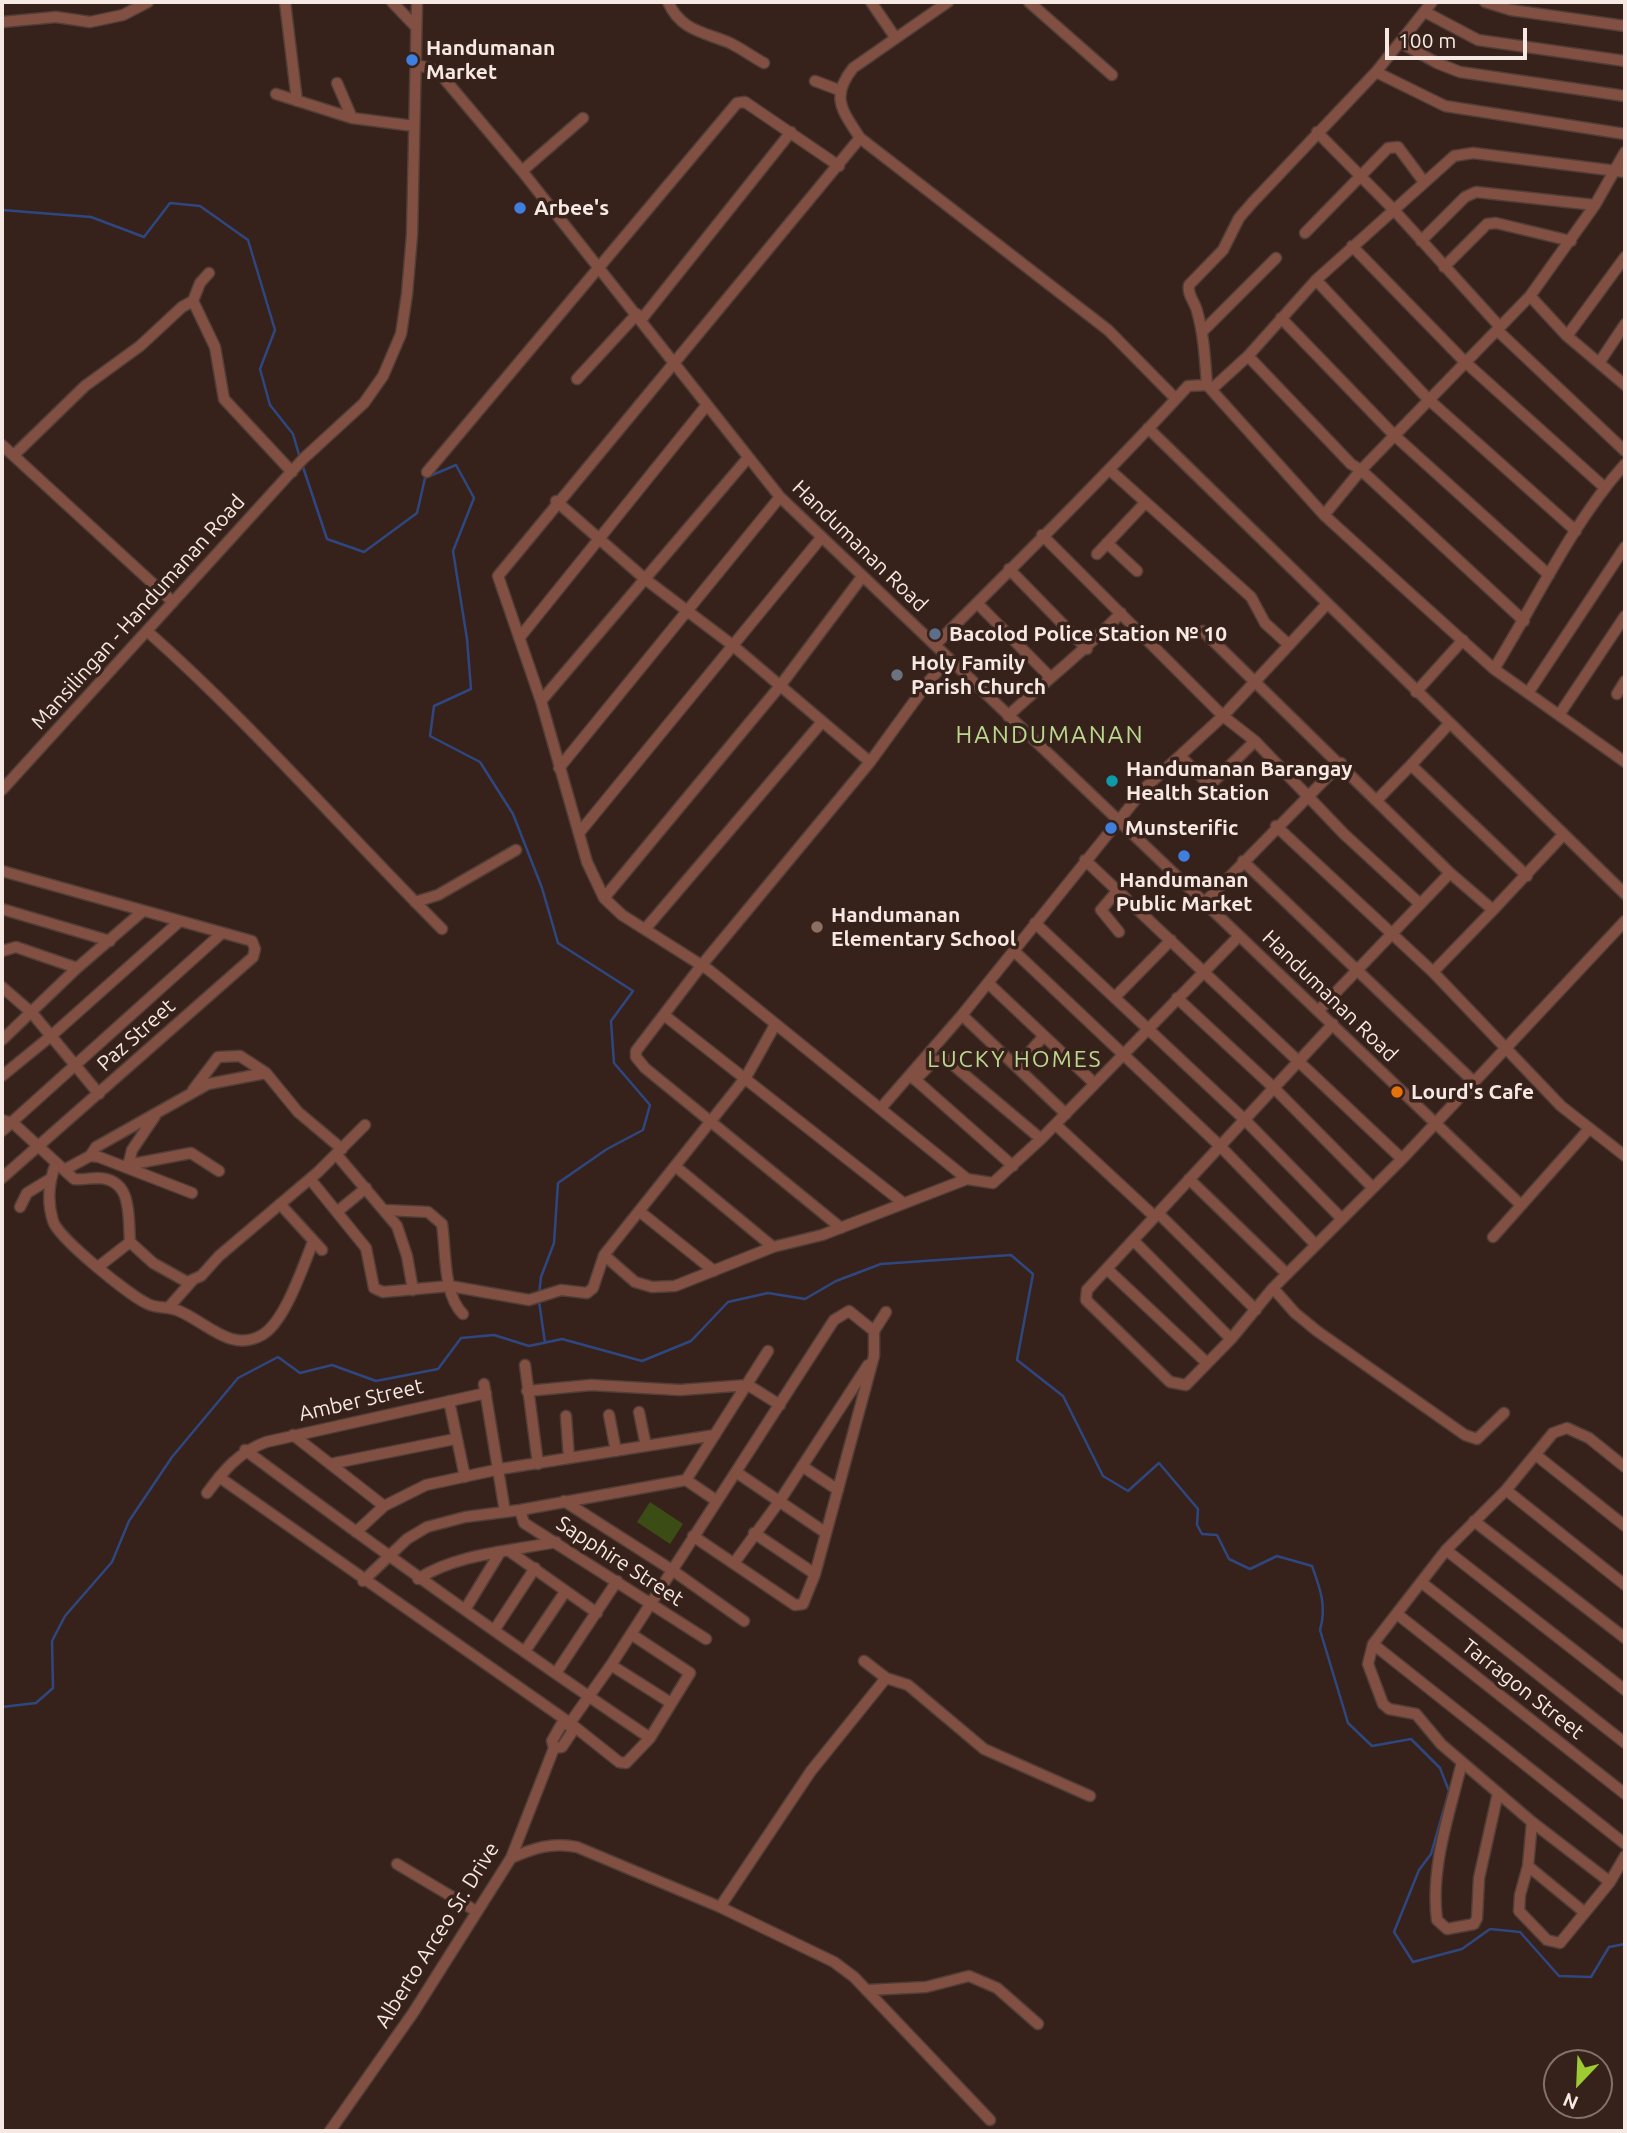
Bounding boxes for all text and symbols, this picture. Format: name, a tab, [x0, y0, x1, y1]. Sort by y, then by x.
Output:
scale bar	[1389, 14, 1531, 58]
text: 100 m	[1398, 28, 1456, 52]
place label: Handumanan Market	[426, 35, 555, 85]
marker: Handumanan Market	[404, 52, 420, 68]
place label: Arbee's	[534, 195, 609, 221]
marker: Arbee's	[512, 200, 528, 216]
street label: Handumanan Road	[787, 475, 933, 617]
street label: Mansilingan - Handumanan Road	[26, 489, 250, 735]
place label: Bacolod Police Station № 10	[949, 621, 1227, 647]
marker: Bacolod Police Station № 10	[927, 626, 943, 642]
place label: Holy Family Parish Church	[911, 650, 1046, 700]
marker: Holy Family Parish Church	[889, 667, 905, 683]
district label: HANDUMANAN	[957, 721, 1143, 749]
place label: Handumanan Barangay Health Station	[1126, 756, 1352, 806]
marker: Handumanan Barangay Health Station	[1104, 773, 1120, 789]
place label: Munsterific	[1125, 815, 1238, 841]
marker: Munsterific	[1103, 820, 1119, 836]
marker: Handumanan Public Market	[1176, 848, 1192, 864]
place label: Handumanan Public Market	[1116, 867, 1252, 917]
place label: Handumanan Elementary School	[831, 902, 1016, 952]
marker: Handumanan Elementary School	[809, 919, 825, 935]
street label: Handumanan Road	[1257, 925, 1403, 1067]
street label: Paz Street	[92, 993, 180, 1077]
district label: LUCKY HOMES	[929, 1045, 1101, 1073]
place label: Lourd's Cafe	[1411, 1079, 1534, 1105]
marker: Lourd's Cafe	[1389, 1084, 1405, 1100]
street label: Amber Street	[296, 1373, 426, 1427]
street label: Sapphire Street	[552, 1511, 688, 1611]
street label: Tarragon Street	[1457, 1633, 1589, 1745]
street label: Alberto Arceo Sr. Drive	[370, 1838, 504, 2032]
north arrow	[1543, 2049, 1613, 2119]
text: N	[1560, 2089, 1581, 2114]

